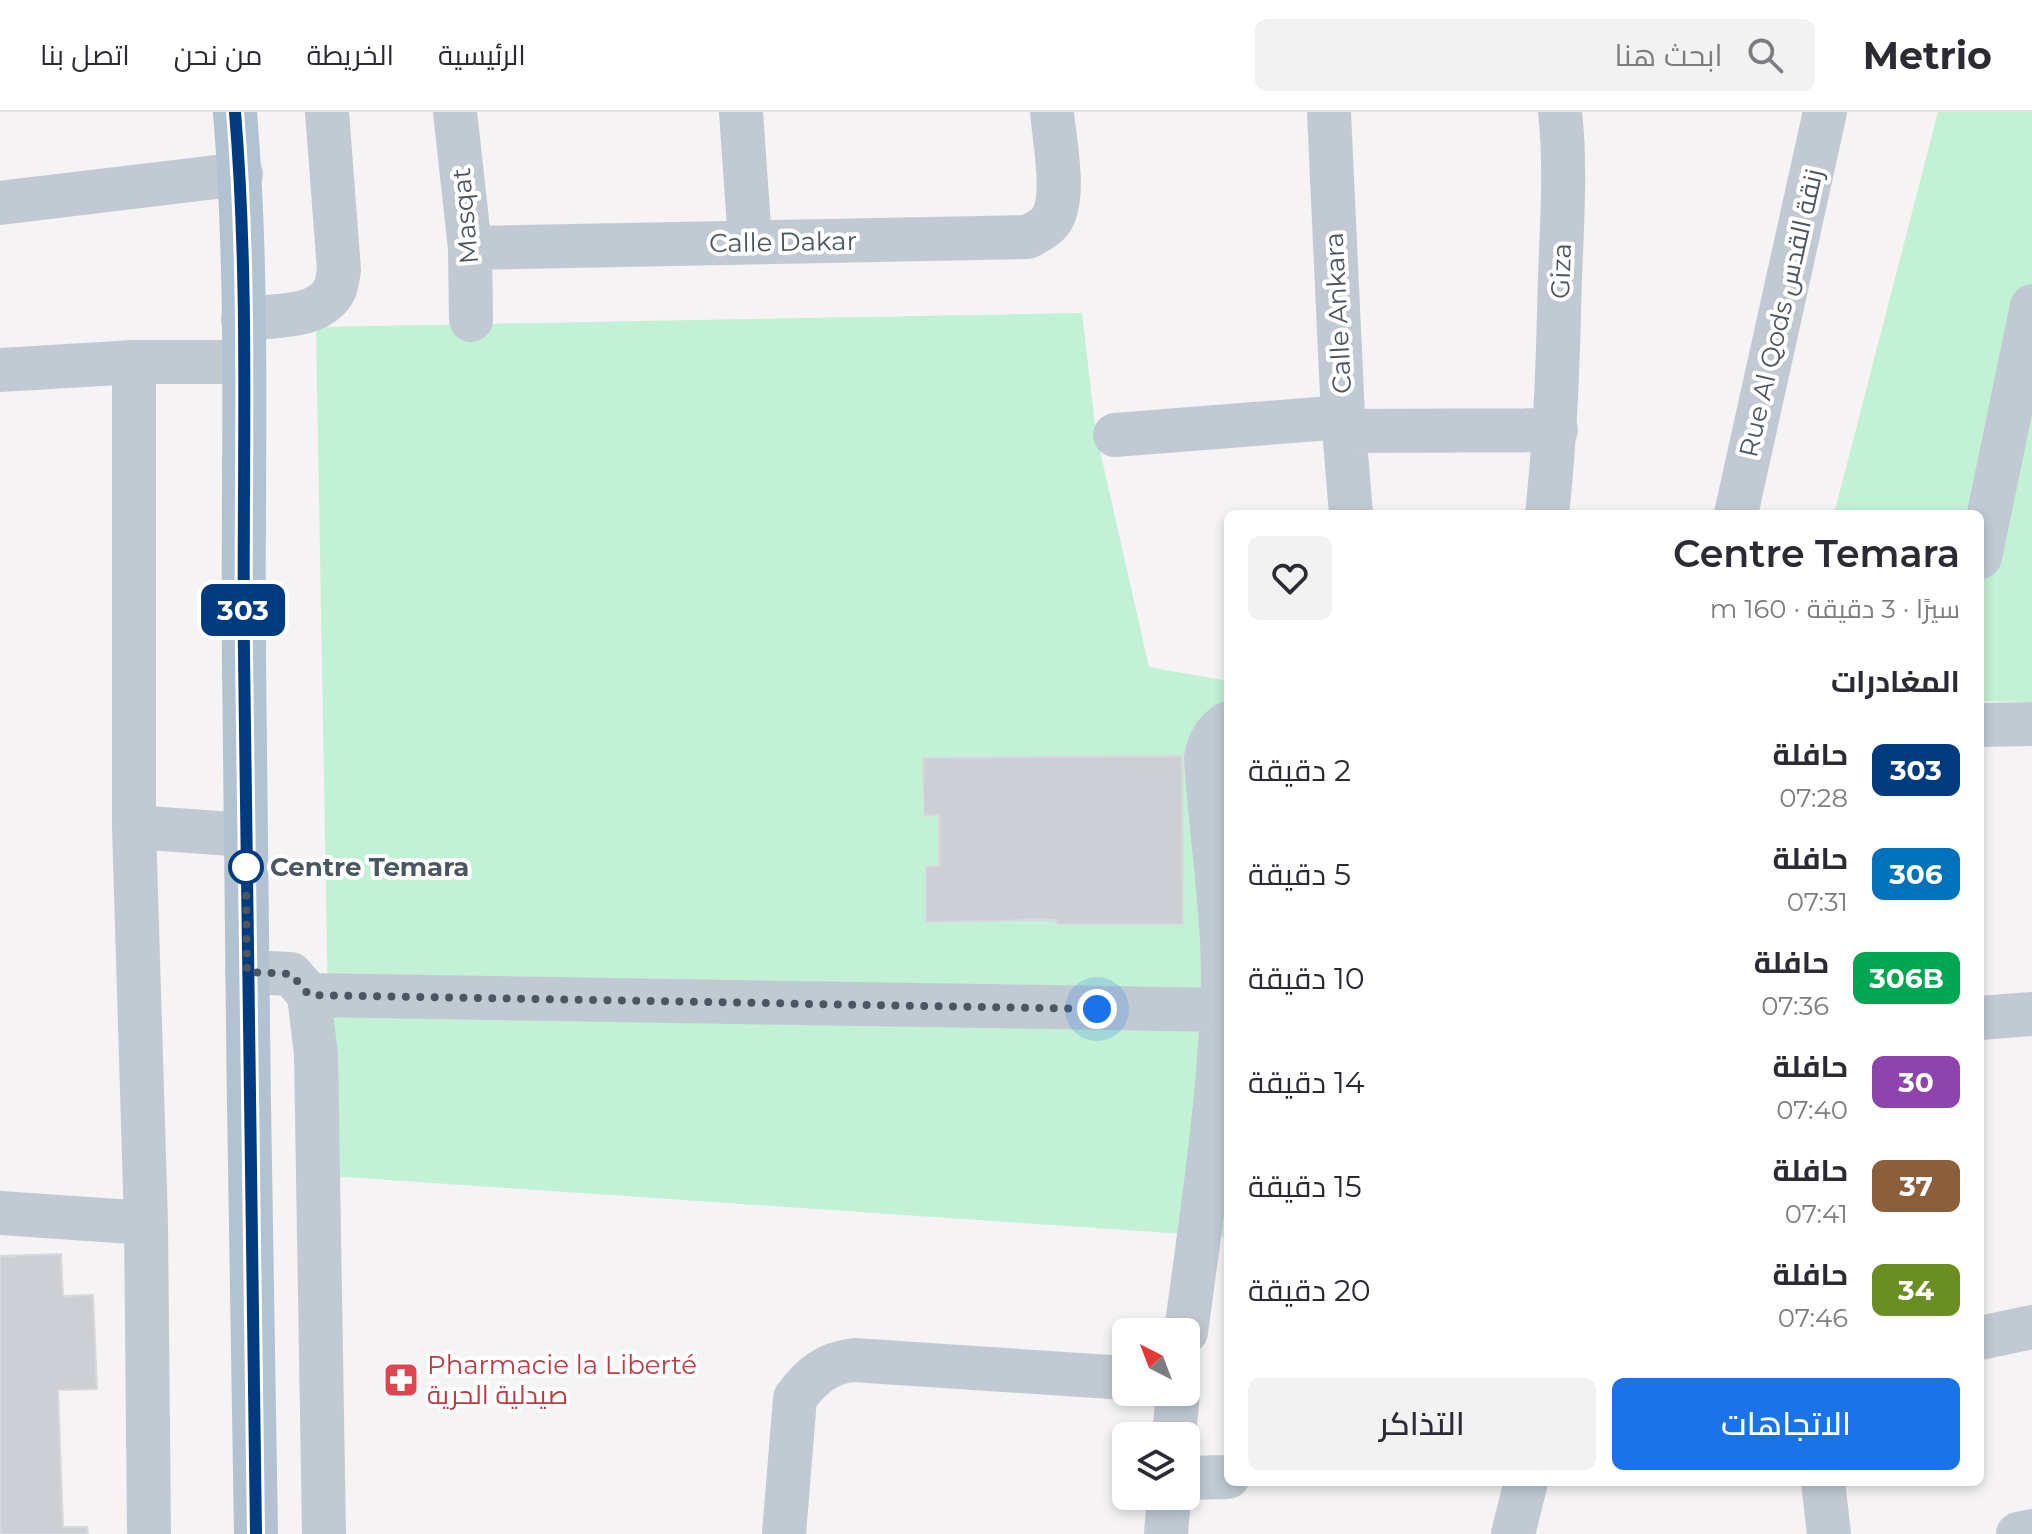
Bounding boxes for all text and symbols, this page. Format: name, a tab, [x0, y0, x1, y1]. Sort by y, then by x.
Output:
search box	[1255, 19, 1815, 91]
text: Metrio	[1863, 32, 1992, 79]
icon: search	[1743, 33, 1787, 77]
text: ابحث هنا	[1615, 37, 1723, 74]
text: اتصل بنا	[40, 38, 130, 72]
text: من نحن	[174, 38, 263, 72]
text: الخريطة	[307, 38, 394, 72]
text: الرئيسية	[438, 38, 526, 72]
street label: Rue Al Qods زنقة القدس	[1732, 166, 1830, 460]
street label: Masqat	[445, 167, 485, 265]
street label: Calle Dakar	[709, 225, 857, 259]
street label: Calle Ankara	[1318, 231, 1358, 395]
street label: Giza	[1544, 243, 1578, 299]
text: Centre Temara	[1673, 530, 1960, 577]
button: heart	[1248, 536, 1332, 620]
line badge: 303	[197, 584, 289, 636]
text: 303	[217, 593, 269, 627]
text: سيرًا · 3 دقيقة · 160 m	[1710, 593, 1960, 625]
text: المغادرات	[1831, 663, 1960, 700]
text: حافلة	[1773, 736, 1848, 773]
text: 2 دقيقة	[1248, 752, 1351, 789]
text: 303	[1890, 753, 1942, 787]
text: 07:28	[1779, 782, 1848, 814]
text: حافلة	[1773, 840, 1848, 877]
marker: Centre Temara	[229, 850, 263, 884]
place label: Centre Temara	[270, 851, 469, 883]
text: 5 دقيقة	[1248, 856, 1351, 893]
text: 306	[1889, 857, 1943, 891]
text: 07:31	[1787, 886, 1848, 918]
text: حافلة	[1754, 944, 1829, 981]
text: 10 دقيقة	[1248, 960, 1365, 997]
text: 306B	[1869, 961, 1944, 995]
your location	[1077, 989, 1117, 1029]
text: 07:36	[1761, 990, 1829, 1022]
text: حافلة	[1773, 1048, 1848, 1085]
text: 14 دقيقة	[1248, 1064, 1365, 1101]
text: 30	[1898, 1065, 1934, 1099]
text: 07:40	[1776, 1094, 1848, 1126]
text: حافلة	[1773, 1152, 1848, 1189]
text: 15 دقيقة	[1248, 1168, 1362, 1205]
text: 37	[1899, 1169, 1933, 1203]
text: 07:41	[1785, 1198, 1848, 1230]
text: حافلة	[1773, 1256, 1848, 1293]
text: 20 دقيقة	[1248, 1272, 1371, 1309]
text: 34	[1898, 1273, 1934, 1307]
text: 07:46	[1778, 1302, 1848, 1334]
north arrow	[1112, 1318, 1200, 1406]
map controls	[1112, 1318, 1200, 1510]
place label: Pharmacie la Liberté صيدلية الحرية	[427, 1349, 697, 1411]
pharmacy icon: Pharmacie la Liberté صيدلية الحرية	[382, 1361, 420, 1399]
button: التذاكر	[1248, 1378, 1596, 1470]
button: الاتجاهات	[1612, 1378, 1960, 1470]
button: layers	[1112, 1422, 1200, 1510]

